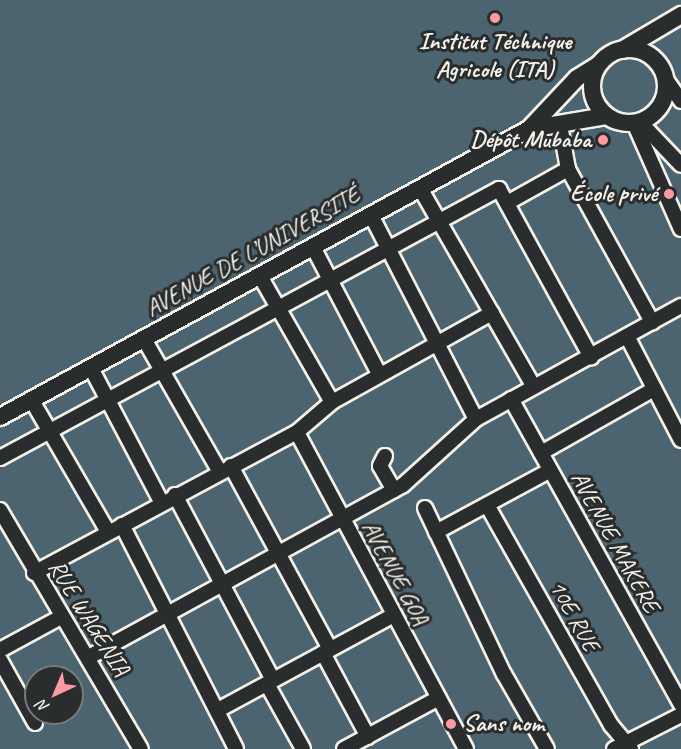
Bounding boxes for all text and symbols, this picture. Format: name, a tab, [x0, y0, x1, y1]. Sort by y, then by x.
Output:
marker: Institut Téchnique Agricole (ITA)	[488, 11, 502, 25]
place label: Institut Téchnique Agricole (ITA)	[419, 28, 571, 84]
place label: Dépôt Mubaba	[471, 126, 591, 154]
marker: Dépôt Mubaba	[596, 133, 610, 147]
place label: École privé	[570, 180, 657, 208]
street label: AVENUE DE L’UNIVERSITÉ	[140, 181, 366, 323]
marker: École privé	[662, 187, 676, 201]
street label: AVENUE MAKERE	[564, 466, 666, 618]
street label: AVENUE GOA	[355, 516, 435, 630]
street label: RUE WAGENIA	[42, 554, 136, 682]
street label: 10E RUE	[543, 575, 605, 657]
north arrow	[24, 665, 84, 725]
text: N	[32, 696, 53, 717]
place label: Sans nom	[463, 710, 545, 738]
marker: Sans nom	[444, 717, 458, 731]

